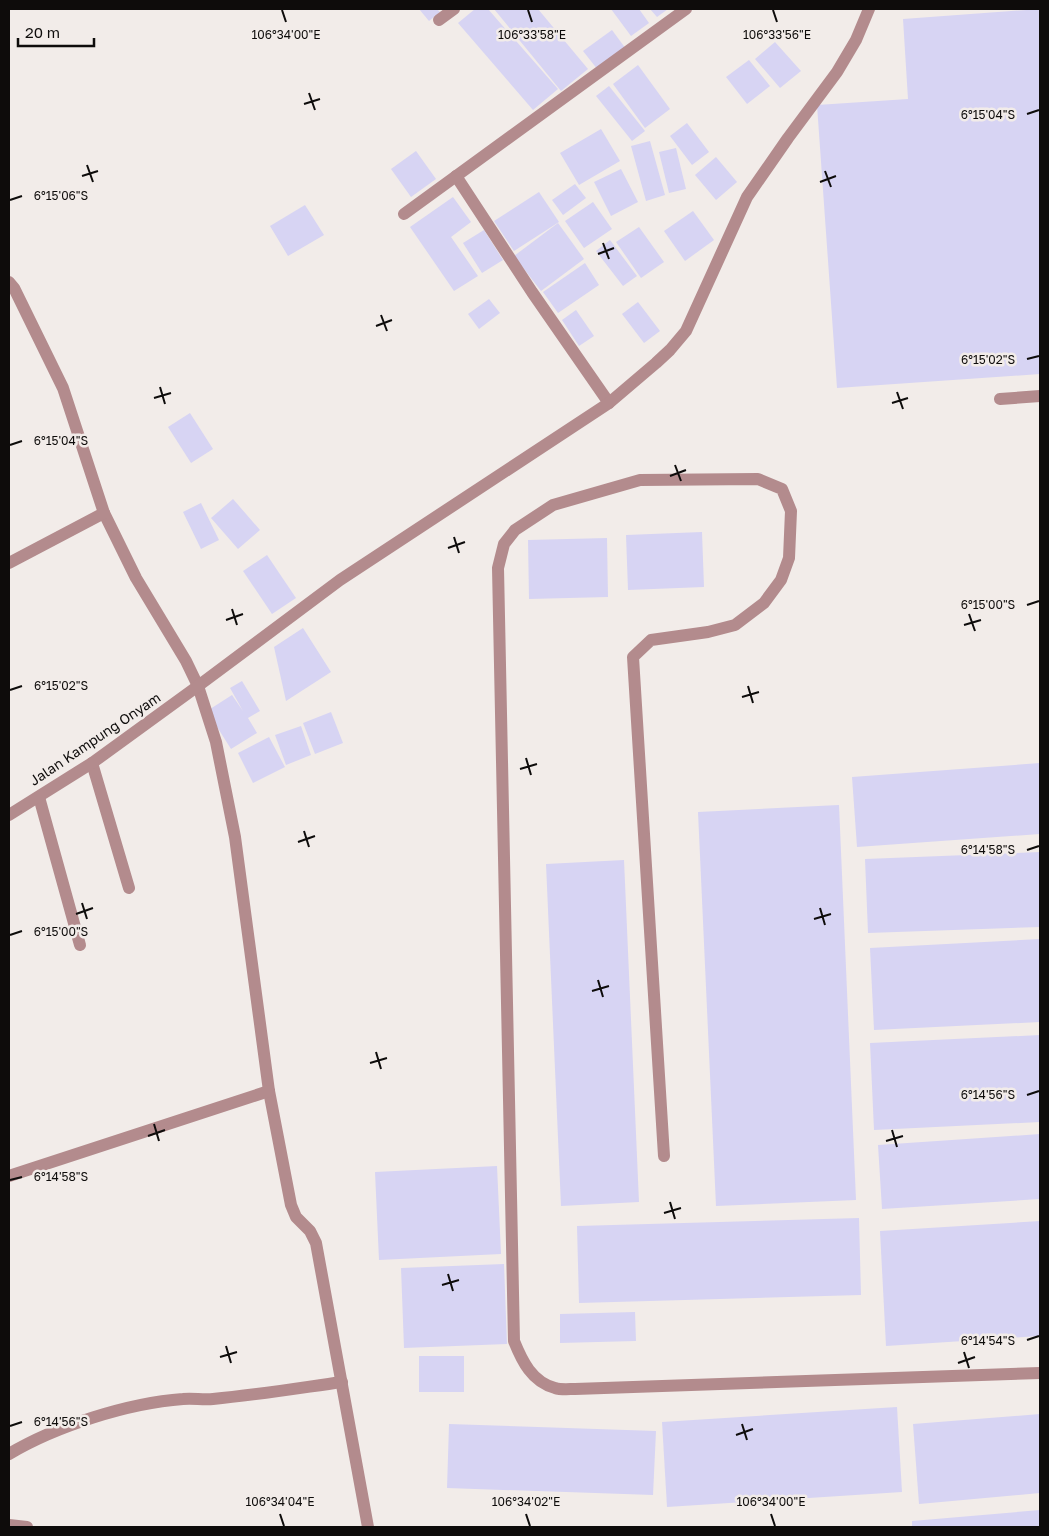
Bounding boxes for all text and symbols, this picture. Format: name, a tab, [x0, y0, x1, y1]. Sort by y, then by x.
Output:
scale bar	[18, 15, 94, 47]
text: 20 m	[25, 23, 60, 41]
text: 106°34'00"E	[251, 27, 321, 42]
text: 106°33'58"E	[498, 27, 566, 42]
text: 106°33'56"E	[743, 27, 811, 42]
text: 6°15'04"S	[961, 107, 1016, 122]
text: 6°15'06"S	[34, 188, 89, 203]
text: 6°15'02"S	[961, 352, 1015, 367]
text: 6°15'04"S	[34, 433, 89, 448]
text: 6°15'00"S	[961, 597, 1016, 612]
text: 6°15'02"S	[34, 678, 88, 693]
street label: Jalan Kampung Onyam	[26, 688, 163, 789]
text: 6°14'58"S	[961, 842, 1015, 857]
text: 6°15'00"S	[34, 924, 89, 939]
text: 6°14'56"S	[961, 1087, 1015, 1102]
text: 6°14'58"S	[34, 1169, 88, 1184]
text: 6°14'54"S	[961, 1333, 1015, 1348]
text: 6°14'56"S	[34, 1414, 88, 1429]
text: 106°34'04"E	[246, 1494, 314, 1509]
text: 106°34'02"E	[492, 1494, 560, 1509]
text: 106°34'00"E	[736, 1494, 806, 1509]

